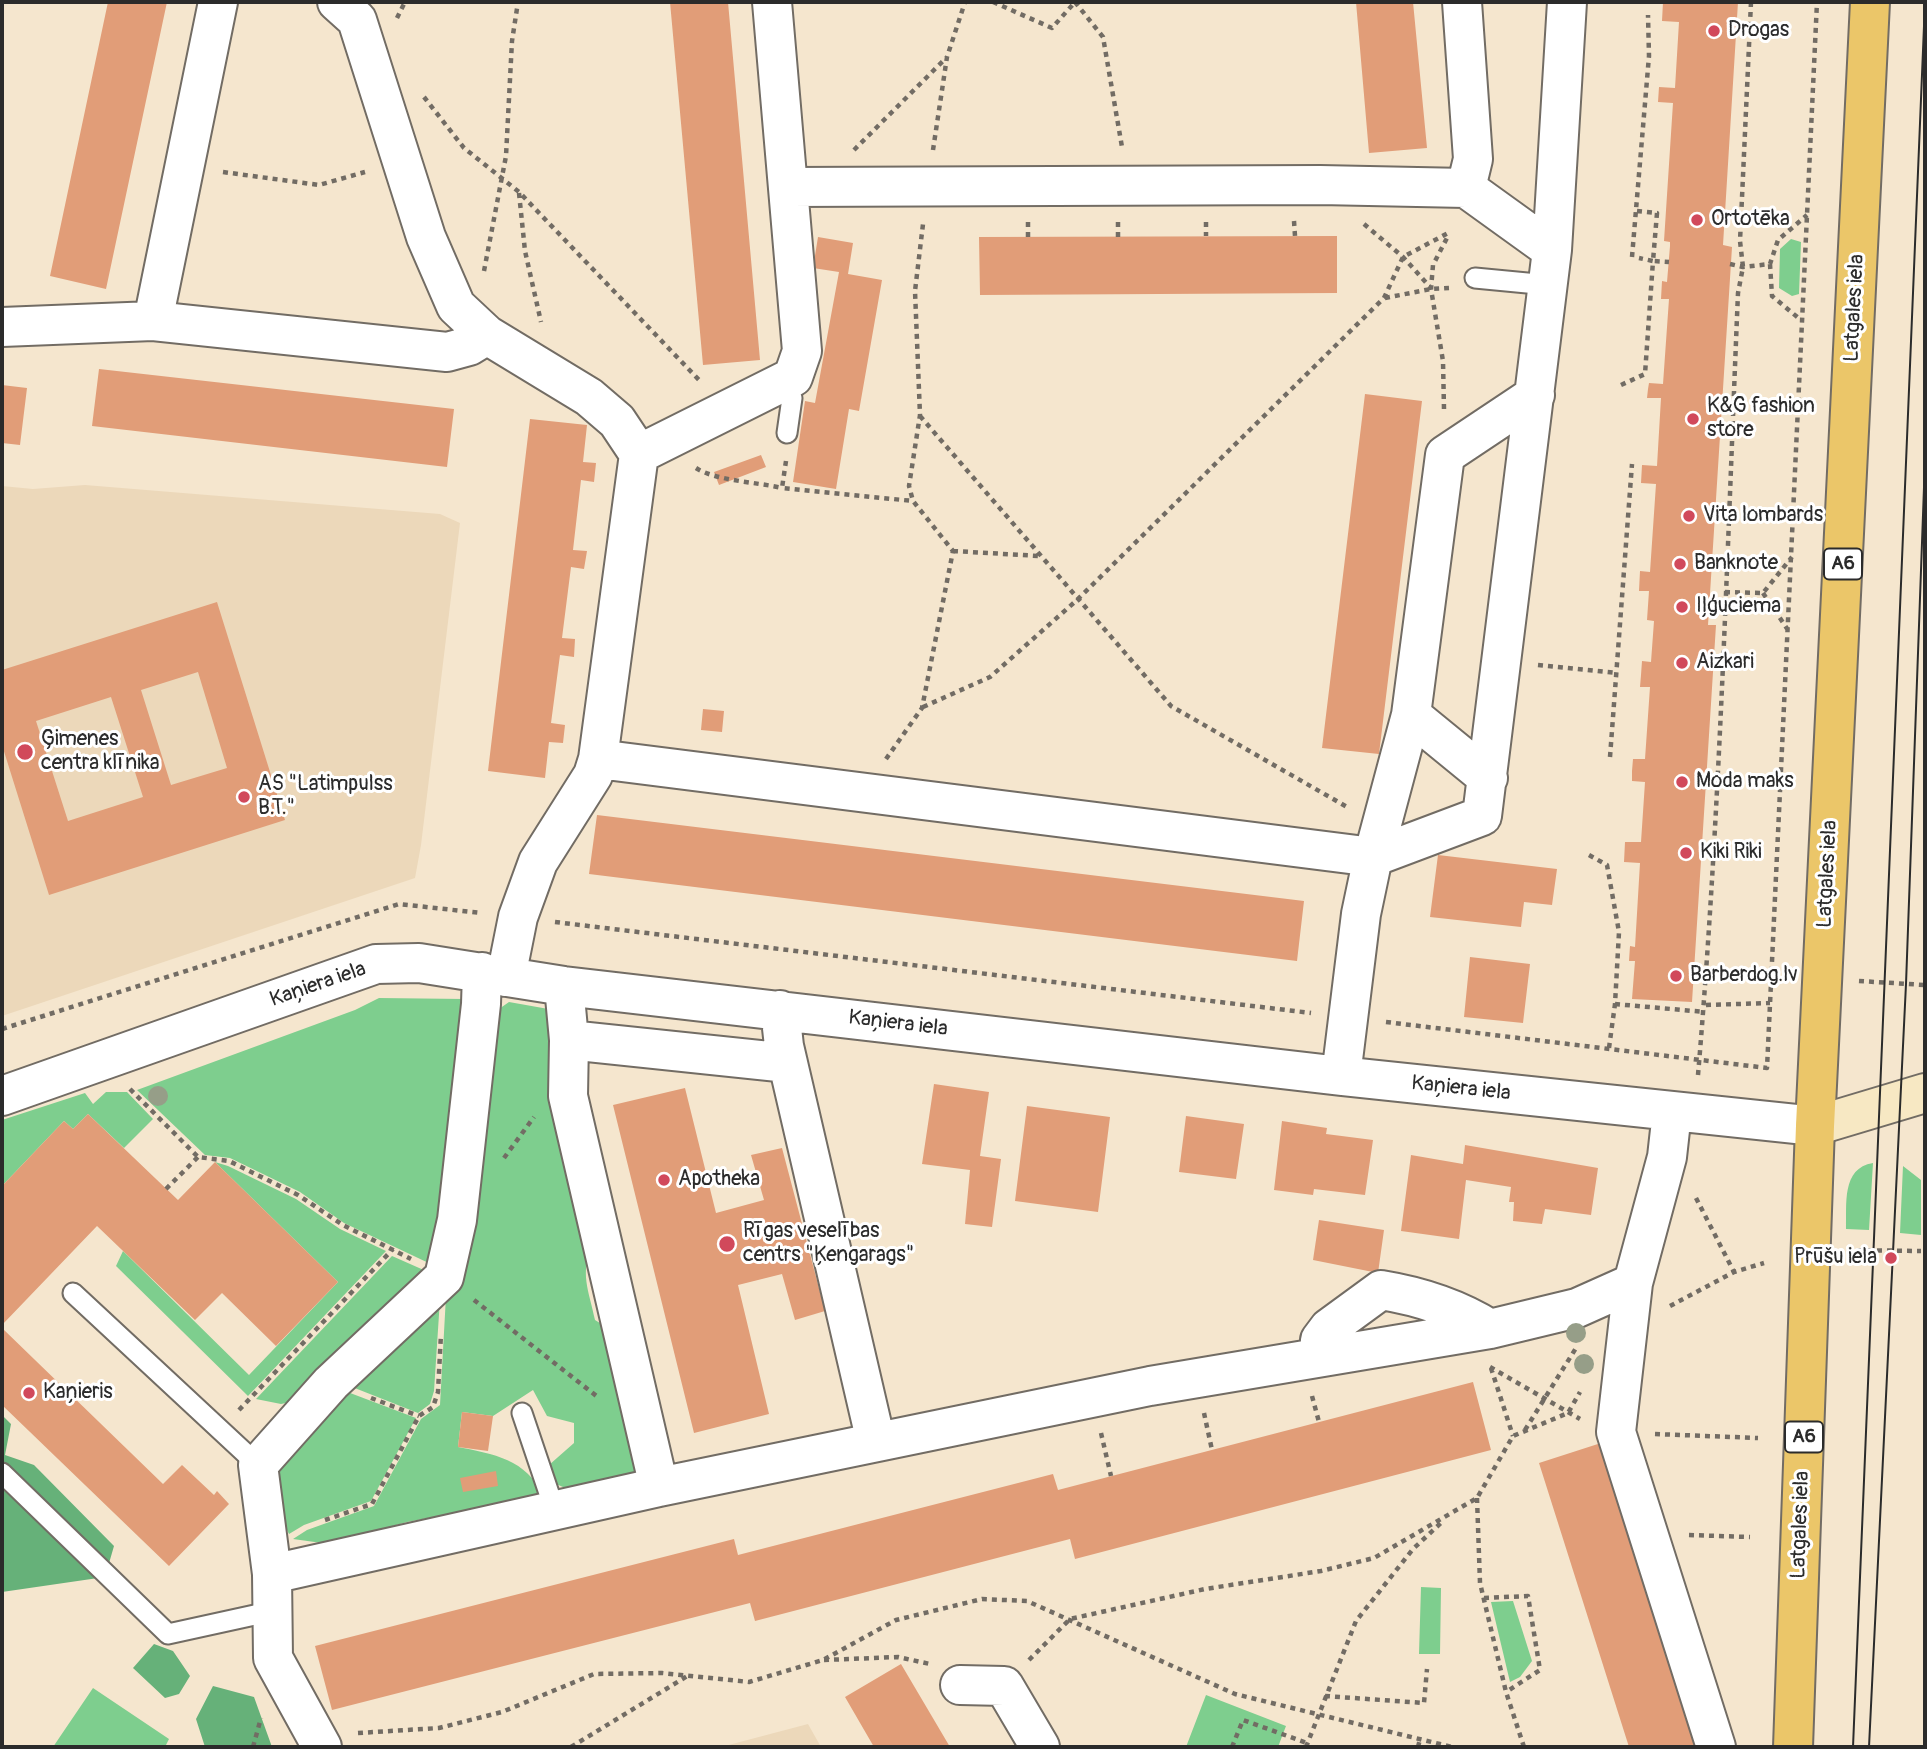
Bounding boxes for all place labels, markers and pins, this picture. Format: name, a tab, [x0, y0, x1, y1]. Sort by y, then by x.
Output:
place label: Drogas	[1728, 18, 1789, 44]
marker: Drogas	[1706, 23, 1722, 39]
place label: Ortotēka	[1711, 207, 1790, 233]
marker: Ortotēka	[1689, 212, 1705, 228]
place label: K&G fashion store	[1707, 394, 1815, 444]
marker: K&G fashion store	[1685, 411, 1701, 427]
place label: Vita lombards	[1703, 503, 1823, 529]
marker: Vita lombards	[1681, 508, 1697, 524]
place label: Banknote	[1694, 551, 1778, 577]
marker: Banknote	[1672, 556, 1688, 572]
place label: Iļģuciema	[1696, 594, 1781, 620]
marker: Iļģuciema	[1674, 599, 1690, 615]
place label: Aizkari	[1696, 650, 1754, 676]
marker: Aizkari	[1674, 655, 1690, 671]
place label: Ģimenes centra klīnika	[41, 727, 159, 777]
marker: Ģimenes centra klīnika	[15, 742, 35, 762]
place label: Moda maks	[1696, 769, 1794, 795]
place label: AS "Latimpulss B.T."	[258, 772, 393, 822]
marker: Moda maks	[1674, 774, 1690, 790]
marker: AS "Latimpulss B.T."	[236, 789, 252, 805]
place label: Kiki Riki	[1700, 840, 1762, 866]
marker: Kiki Riki	[1678, 845, 1694, 861]
place label: Barberdog.lv	[1690, 963, 1798, 989]
marker: Barberdog.lv	[1668, 968, 1684, 984]
place label: Apotheka	[678, 1167, 760, 1193]
marker: Apotheka	[656, 1172, 672, 1188]
place label: Rīgas veselības centrs "Ķengarags"	[743, 1219, 914, 1269]
marker: Rīgas veselības centrs "Ķengarags"	[717, 1234, 737, 1254]
place label: Prūšu iela	[1794, 1245, 1877, 1271]
marker: Prūšu iela	[1883, 1250, 1899, 1266]
place label: Kaņieris	[43, 1380, 113, 1406]
marker: Kaņieris	[21, 1385, 37, 1401]

